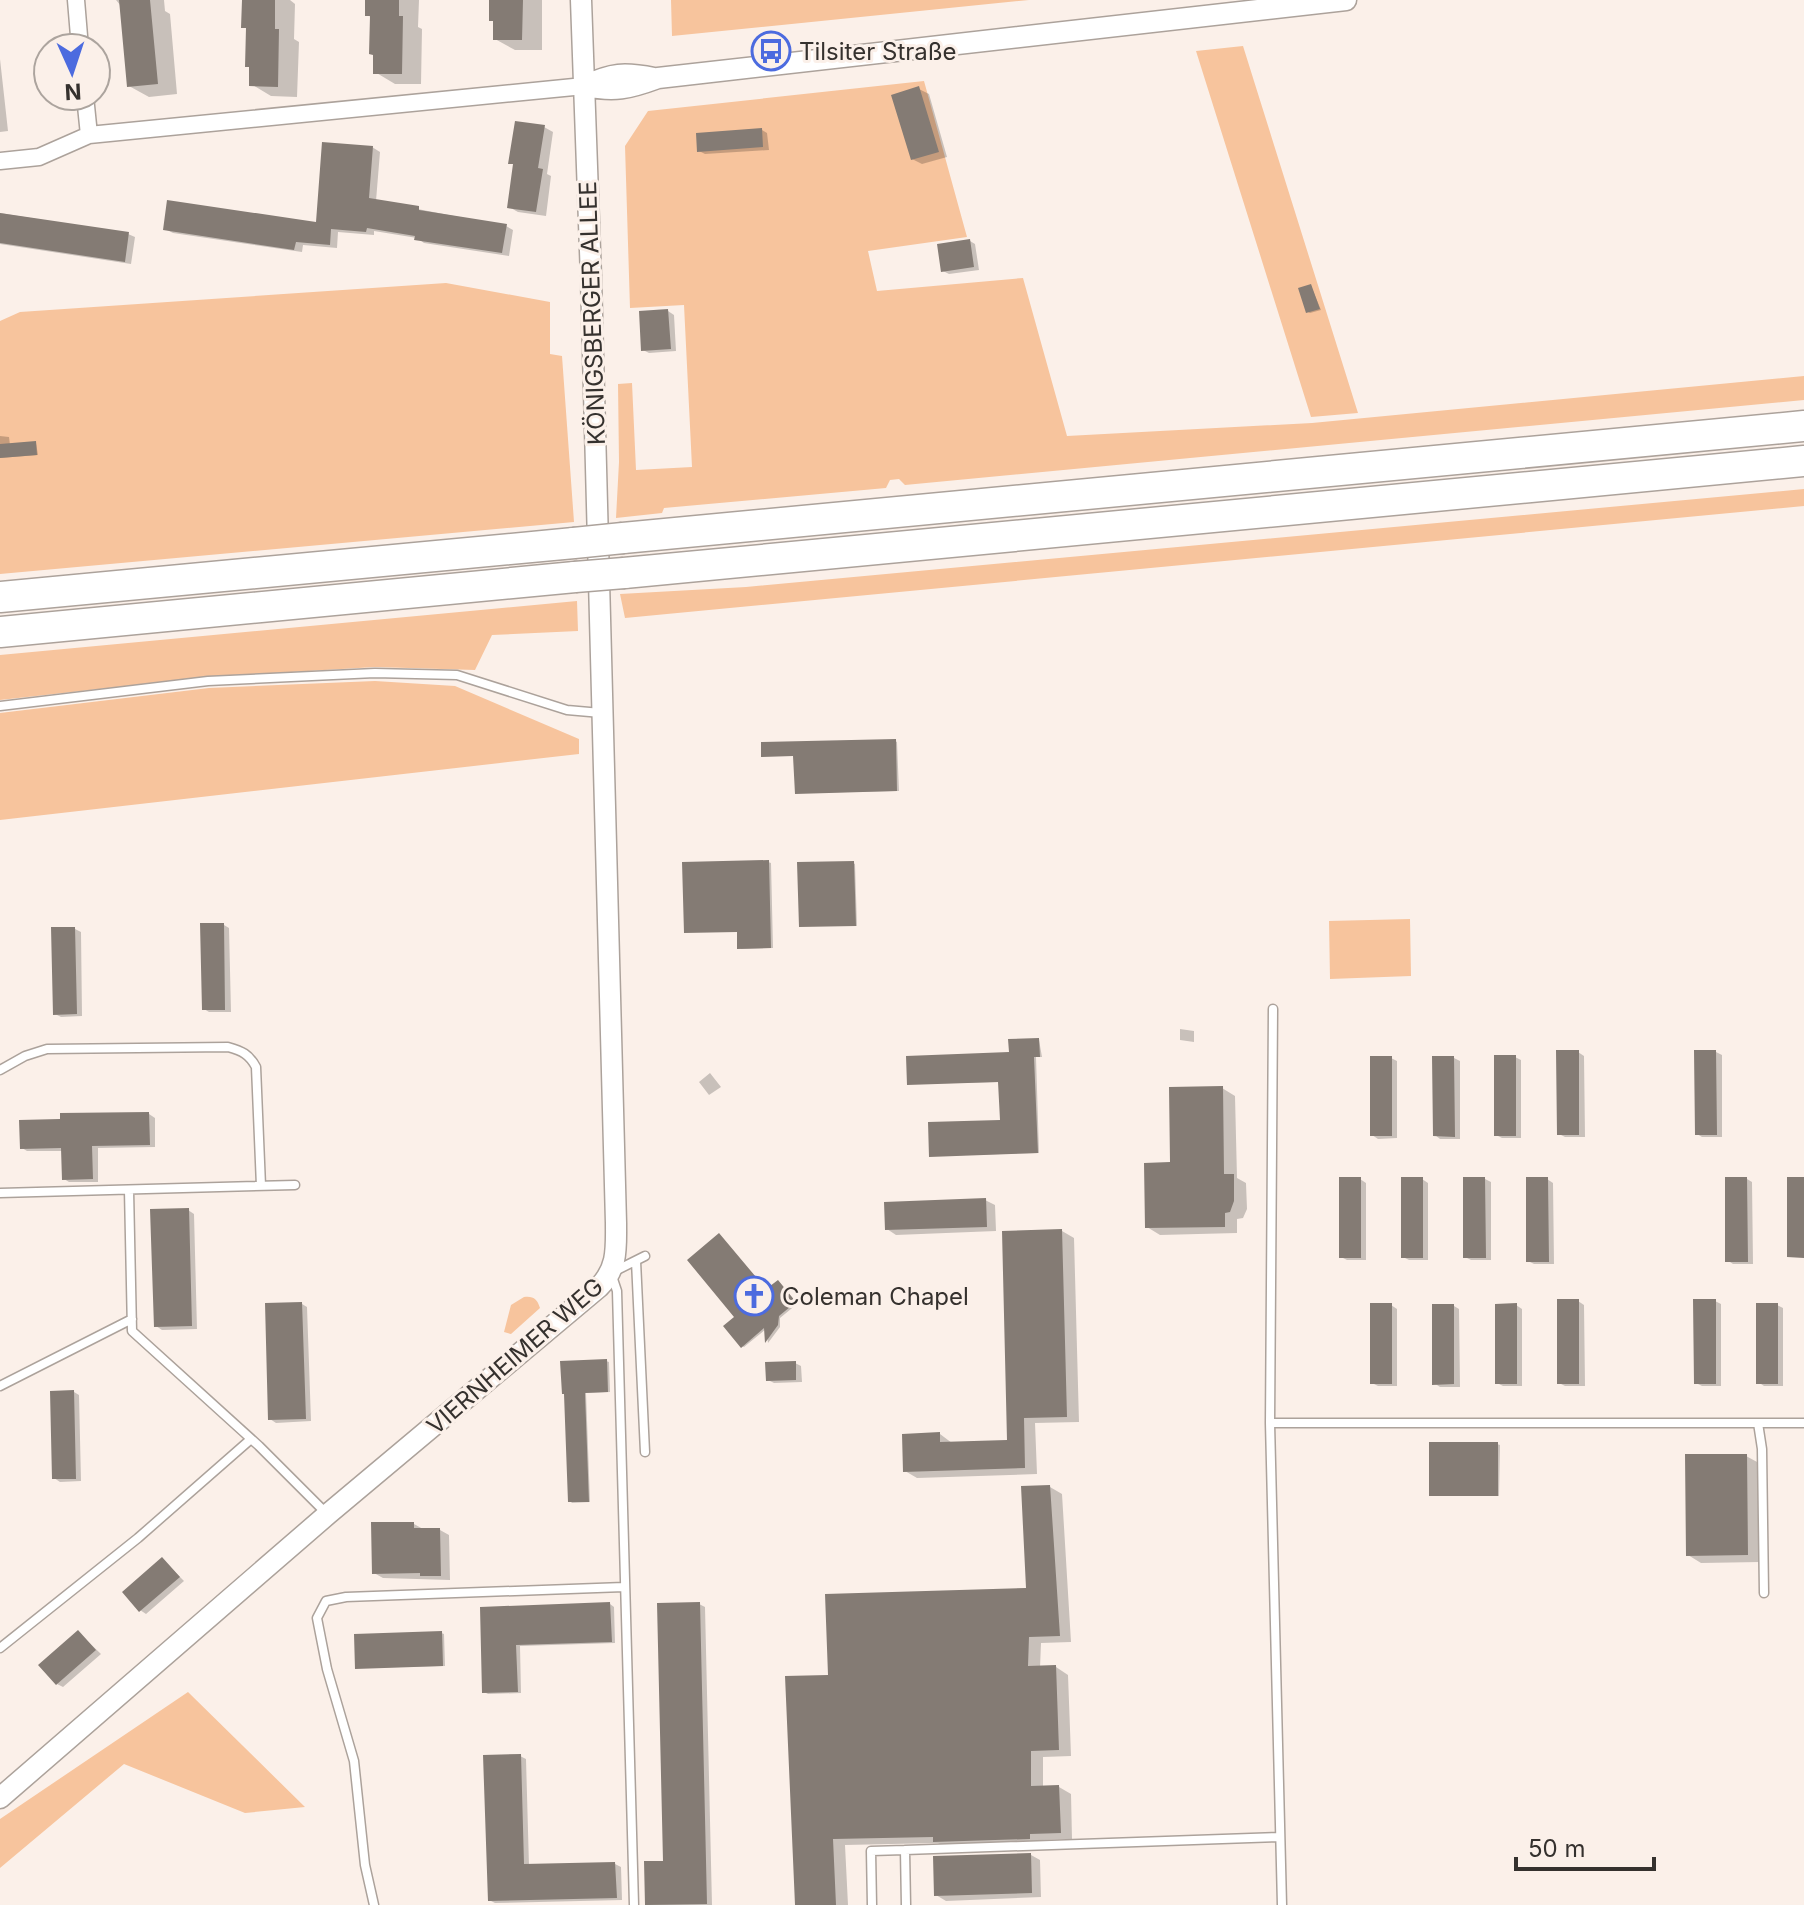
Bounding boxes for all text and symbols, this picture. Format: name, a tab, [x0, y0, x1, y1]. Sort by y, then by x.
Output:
bus stop icon: Tilsiter Straße	[750, 30, 792, 72]
north arrow	[32, 32, 112, 112]
place label: Tilsiter Straße	[799, 37, 957, 66]
text: N	[64, 79, 82, 105]
street label: KÖNIGSBERGER ALLEE	[573, 180, 611, 446]
street label: VIERNHEIMER WEG	[421, 1272, 609, 1440]
church icon: Coleman Chapel	[733, 1275, 775, 1317]
place label: Coleman Chapel	[782, 1282, 969, 1311]
scale bar	[1516, 1821, 1654, 1871]
text: 50 m	[1528, 1834, 1586, 1863]

